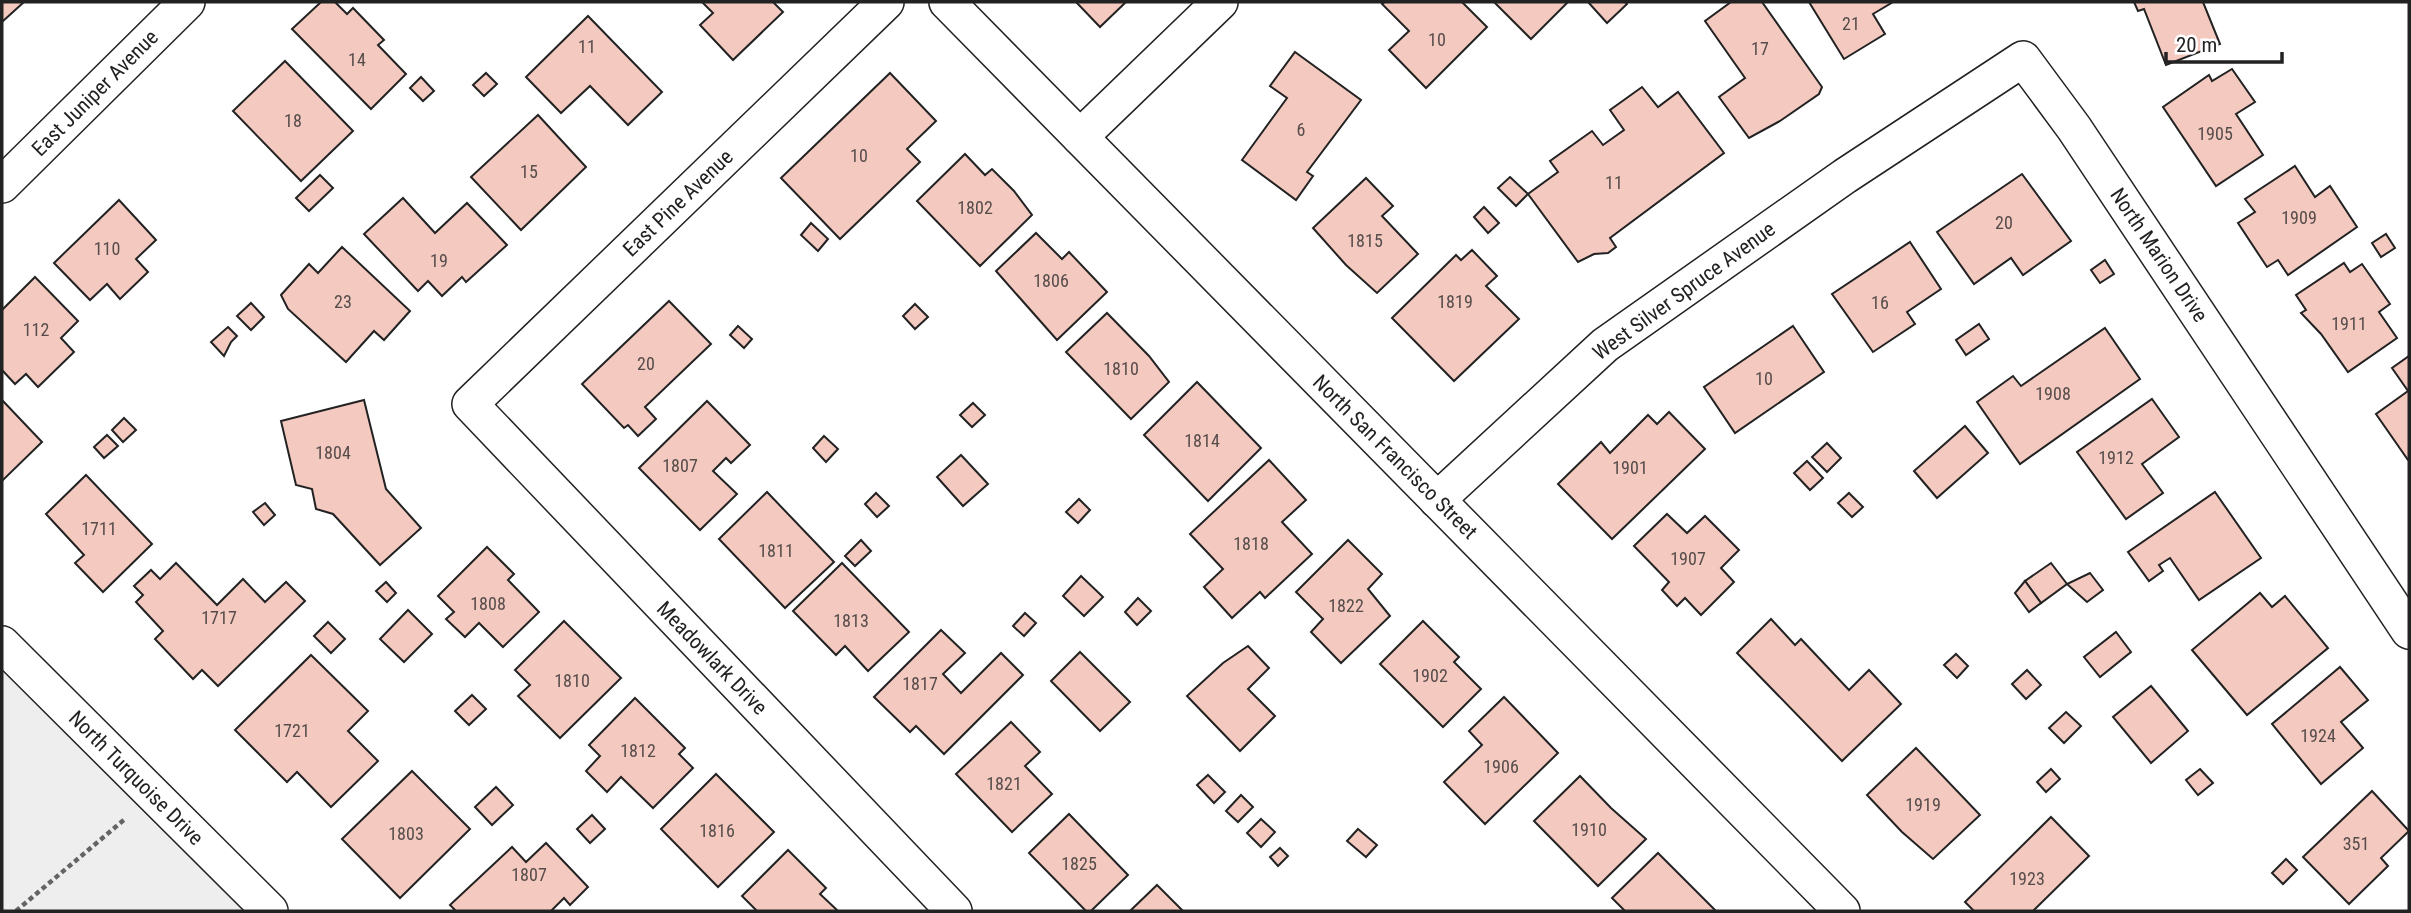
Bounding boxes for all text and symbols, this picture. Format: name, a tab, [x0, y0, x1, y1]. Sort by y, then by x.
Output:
house number: 21	[1842, 13, 1860, 34]
scale bar	[2166, 21, 2282, 65]
street label: East Juniper Avenue	[27, 25, 163, 161]
house number: 10	[1428, 29, 1446, 50]
text: 20 m	[2176, 33, 2217, 57]
house number: 11	[578, 36, 596, 57]
house number: 17	[1751, 38, 1769, 59]
house number: 14	[348, 49, 366, 70]
house number: 18	[284, 110, 302, 131]
house number: 6	[1297, 119, 1305, 140]
house number: 1905	[2197, 123, 2233, 144]
street label: East Pine Avenue	[618, 145, 738, 261]
house number: 10	[850, 145, 868, 166]
house number: 15	[520, 161, 538, 182]
house number: 11	[1605, 172, 1623, 193]
street label: North Marion Drive	[2105, 184, 2213, 327]
house number: 1802	[957, 197, 993, 218]
house number: 1909	[2281, 207, 2317, 228]
house number: 20	[1995, 212, 2013, 233]
street label: West Silver Spruce Avenue	[1588, 217, 1780, 365]
house number: 1815	[1347, 230, 1383, 251]
house number: 110	[94, 238, 120, 259]
house number: 19	[430, 250, 448, 271]
house number: 1806	[1033, 270, 1069, 291]
house number: 23	[334, 291, 352, 312]
house number: 1819	[1437, 291, 1473, 312]
house number: 16	[1871, 292, 1889, 313]
house number: 1911	[2331, 313, 2367, 334]
house number: 112	[23, 319, 49, 340]
house number: 20	[637, 353, 655, 374]
house number: 1810	[1103, 358, 1139, 379]
house number: 10	[1755, 368, 1773, 389]
street label: North San Francisco Street	[1308, 370, 1482, 544]
house number: 1908	[2035, 383, 2071, 404]
house number: 1814	[1184, 430, 1220, 451]
house number: 1804	[315, 442, 351, 463]
house number: 1912	[2098, 447, 2134, 468]
house number: 1807	[662, 455, 698, 476]
house number: 1901	[1612, 457, 1648, 478]
house number: 1711	[81, 518, 117, 539]
house number: 1818	[1233, 533, 1269, 554]
house number: 1811	[758, 540, 794, 561]
house number: 1907	[1670, 548, 1706, 569]
house number: 1808	[470, 593, 506, 614]
house number: 1822	[1328, 595, 1364, 616]
street label: Meadowlark Drive	[652, 596, 772, 720]
house number: 1717	[201, 607, 237, 628]
house number: 1813	[833, 610, 869, 631]
house number: 1902	[1412, 665, 1448, 686]
house number: 1810	[554, 670, 590, 691]
house number: 1817	[902, 673, 938, 694]
street label: North Turquoise Drive	[64, 706, 208, 850]
house number: 1721	[274, 720, 310, 741]
house number: 1924	[2300, 725, 2336, 746]
house number: 1812	[620, 740, 656, 761]
house number: 1906	[1483, 756, 1519, 777]
house number: 1821	[986, 773, 1022, 794]
house number: 1919	[1905, 794, 1941, 815]
house number: 1910	[1571, 819, 1607, 840]
house number: 1816	[699, 820, 735, 841]
house number: 1803	[388, 823, 424, 844]
house number: 351	[2343, 833, 2369, 854]
house number: 1825	[1061, 853, 1097, 874]
house number: 1807	[511, 864, 547, 885]
house number: 1923	[2009, 868, 2045, 889]

